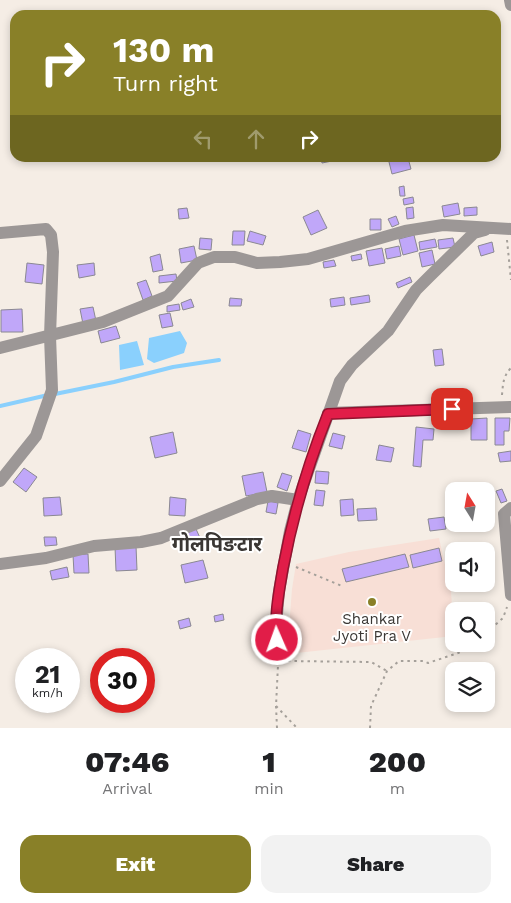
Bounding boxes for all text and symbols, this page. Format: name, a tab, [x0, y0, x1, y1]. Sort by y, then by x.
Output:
text: 130 m	[113, 29, 214, 71]
icon: right	[30, 30, 95, 95]
text: Turn right	[113, 71, 218, 96]
icon: left	[189, 125, 217, 153]
icon: ahead	[242, 125, 270, 153]
icon: right	[295, 125, 323, 153]
pin	[431, 388, 473, 430]
icon: arrive	[438, 395, 466, 423]
north arrow	[445, 482, 495, 532]
map controls	[445, 482, 495, 712]
district label: गोलपिङटार	[172, 532, 263, 556]
button: sound	[445, 542, 495, 592]
marker: Shankar Jyoti Pra V	[366, 596, 378, 608]
button: search	[445, 602, 495, 652]
place label: Shankar Jyoti Pra V	[333, 610, 411, 645]
position arrow	[250, 613, 302, 665]
speed limit sign: 30	[90, 648, 155, 713]
text: 21	[35, 660, 60, 689]
button: layers	[445, 662, 495, 712]
text: km/h	[32, 686, 63, 700]
text: 07:46	[85, 744, 169, 779]
text: 1	[262, 744, 276, 779]
text: 200	[369, 744, 426, 779]
text: Arrival	[102, 779, 152, 798]
text: min	[254, 779, 284, 798]
text: m	[390, 779, 405, 798]
button: Exit	[20, 835, 251, 893]
button: Share	[261, 835, 491, 893]

